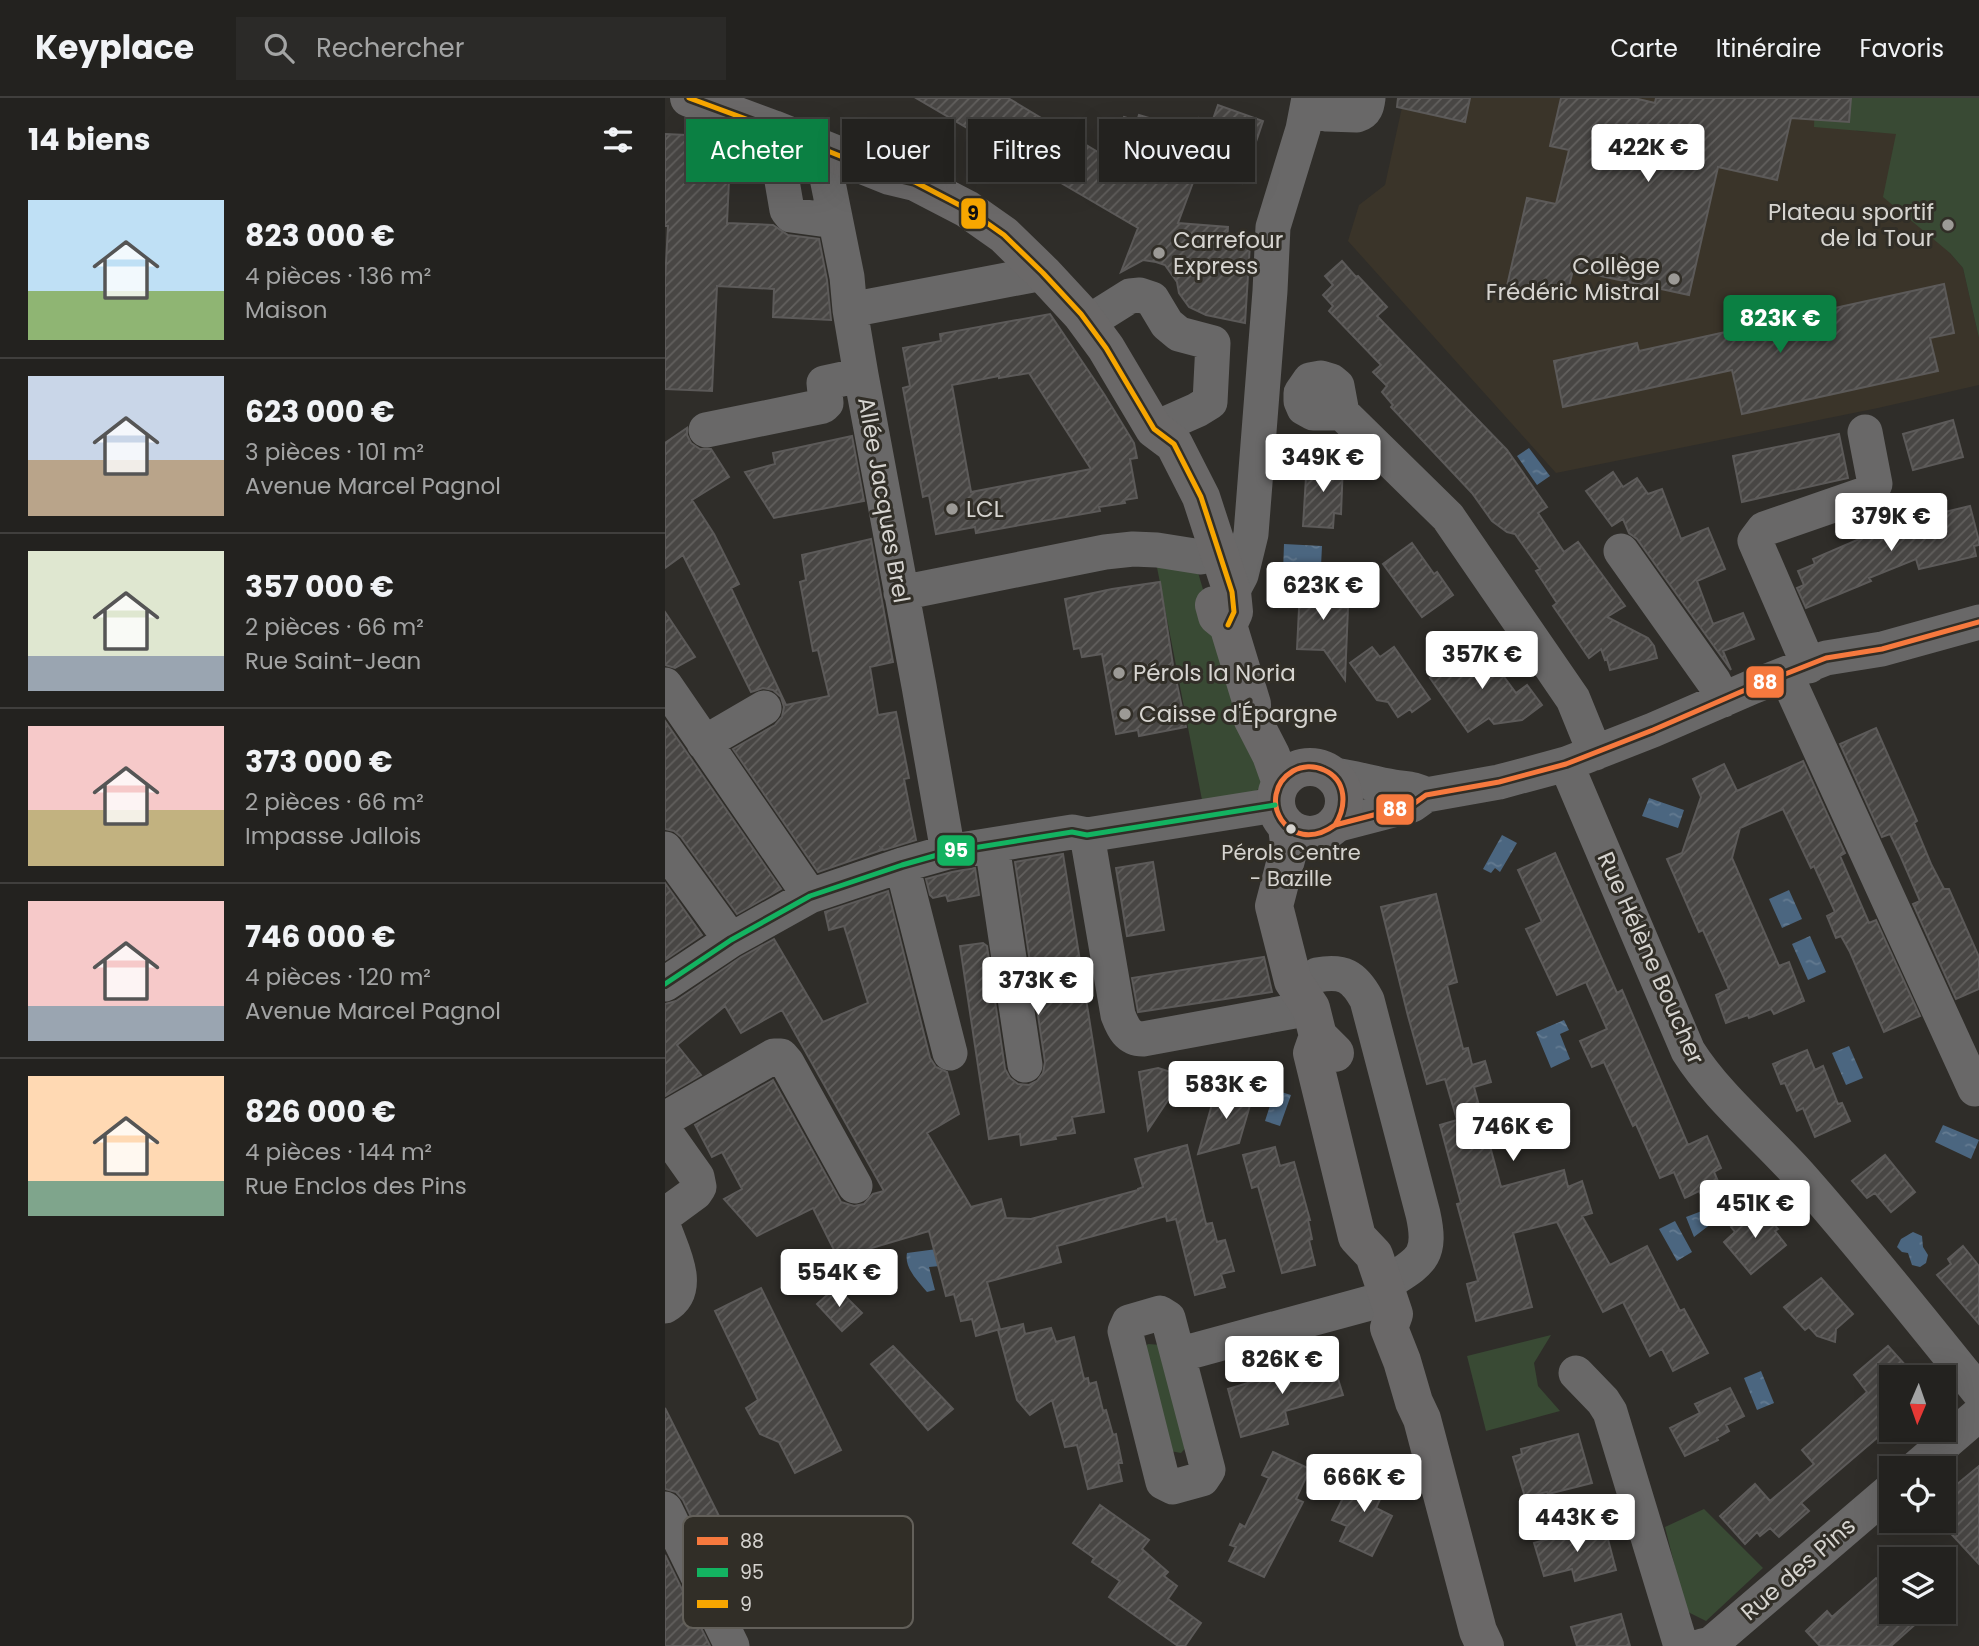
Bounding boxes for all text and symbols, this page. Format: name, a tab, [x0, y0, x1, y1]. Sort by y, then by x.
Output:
search box	[236, 17, 726, 80]
text: Keyplace	[35, 24, 194, 71]
icon: search	[260, 29, 298, 67]
text: Rechercher	[316, 30, 464, 66]
text: Carte	[1610, 32, 1678, 65]
text: Itinéraire	[1716, 32, 1821, 65]
text: Favoris	[1859, 32, 1944, 65]
text: 14 biens	[28, 118, 151, 161]
chip: Acheter	[686, 119, 828, 182]
chip: Louer	[842, 119, 954, 182]
chip: Filtres	[968, 119, 1085, 182]
chip: Nouveau	[1099, 119, 1255, 182]
icon: filters	[599, 121, 637, 159]
pin: 422K €	[1591, 125, 1705, 184]
text: 422K €	[1607, 131, 1689, 163]
place label: Plateau sportif de la Tour	[1768, 196, 1934, 254]
line badge: 9	[960, 197, 987, 230]
text: 9	[967, 200, 979, 227]
text: 823 000 €	[245, 214, 395, 257]
marker: Plateau sportif de la Tour	[1940, 217, 1956, 233]
place label: Carrefour Express	[1173, 224, 1283, 282]
icon: home	[84, 228, 168, 312]
marker: Carrefour Express	[1151, 245, 1167, 261]
place label: Collège Frédéric Mistral	[1486, 250, 1660, 308]
text: 4 pièces · 136 m²	[245, 260, 431, 292]
marker: Collège Frédéric Mistral	[1666, 271, 1682, 287]
text: Maison	[245, 294, 327, 326]
pin: 823K €	[1723, 296, 1837, 355]
text: 823K €	[1739, 302, 1821, 334]
text: 623 000 €	[245, 390, 395, 433]
street label: Allée Jacques Brel	[850, 395, 918, 605]
icon: home	[84, 404, 168, 488]
pin: 349K €	[1266, 434, 1380, 494]
text: 3 pièces · 101 m²	[245, 436, 424, 468]
text: 349K €	[1282, 441, 1364, 473]
text: Avenue Marcel Pagnol	[245, 470, 501, 502]
place label: LCL	[966, 493, 1004, 525]
pin: 379K €	[1834, 494, 1948, 553]
text: 379K €	[1851, 500, 1931, 532]
marker: LCL	[944, 501, 960, 517]
pin: 623K €	[1266, 562, 1380, 622]
text: 357 000 €	[245, 565, 394, 608]
text: 623K €	[1283, 569, 1363, 601]
icon: home	[84, 579, 168, 663]
text: 2 pièces · 66 m²	[245, 611, 424, 643]
pin: 357K €	[1425, 632, 1539, 691]
text: 357K €	[1442, 638, 1522, 670]
text: Rue Saint-Jean	[245, 645, 421, 677]
place label: Pérols la Noria	[1133, 657, 1296, 689]
marker: Pérols la Noria	[1111, 665, 1127, 681]
line badge: 88	[1745, 665, 1785, 699]
text: 88	[1753, 669, 1777, 696]
place label: Caisse d'Épargne	[1139, 698, 1338, 730]
marker: Caisse d'Épargne	[1117, 706, 1133, 722]
text: 373 000 €	[245, 740, 393, 783]
icon: home	[84, 754, 168, 838]
text: 2 pièces · 66 m²	[245, 786, 424, 818]
line badge: 88	[1375, 793, 1415, 826]
text: 88	[1383, 796, 1407, 823]
text: Impasse Jallois	[245, 820, 421, 852]
marker: Pérols Centre - Bazille	[1284, 822, 1298, 836]
line badge: 95	[936, 834, 976, 867]
text: 95	[944, 837, 968, 864]
place label: Pérols Centre - Bazille	[1221, 838, 1361, 893]
street label: Rue Hélène Boucher	[1590, 847, 1712, 1069]
text: 746 000 €	[245, 915, 396, 958]
icon: home	[84, 929, 168, 1013]
pin: 373K €	[981, 958, 1095, 1017]
text: 4 pièces · 120 m²	[245, 961, 431, 993]
text: 373K €	[998, 964, 1078, 996]
text: Avenue Marcel Pagnol	[245, 995, 501, 1027]
pin: 583K €	[1169, 1062, 1283, 1121]
text: 583K €	[1185, 1068, 1267, 1100]
text: 826 000 €	[245, 1090, 396, 1133]
icon: home	[84, 1104, 168, 1188]
pin: 746K €	[1456, 1104, 1570, 1163]
text: 746K €	[1472, 1110, 1554, 1142]
text: 4 pièces · 144 m²	[245, 1136, 432, 1168]
text: Rue Enclos des Pins	[245, 1170, 467, 1202]
pin: 451K €	[1698, 1180, 1812, 1240]
text: 451K €	[1716, 1187, 1794, 1219]
pin: 554K €	[782, 1250, 896, 1309]
text: 554K €	[797, 1256, 881, 1288]
pin: 826K €	[1225, 1336, 1339, 1396]
text: 826K €	[1241, 1343, 1323, 1375]
north arrow	[1879, 1365, 1957, 1442]
map controls	[1879, 1365, 1956, 1624]
pin: 666K €	[1307, 1454, 1421, 1514]
button: locate	[1879, 1456, 1956, 1533]
text: 666K €	[1322, 1461, 1406, 1493]
pin: 443K €	[1520, 1494, 1634, 1554]
text: 443K €	[1535, 1501, 1619, 1533]
street label: Rue des Pins	[1734, 1510, 1862, 1628]
legend	[683, 1516, 913, 1628]
text: 88	[740, 1528, 764, 1555]
button: layers	[1879, 1547, 1956, 1624]
text: 95	[740, 1559, 764, 1586]
text: 9	[740, 1591, 752, 1618]

